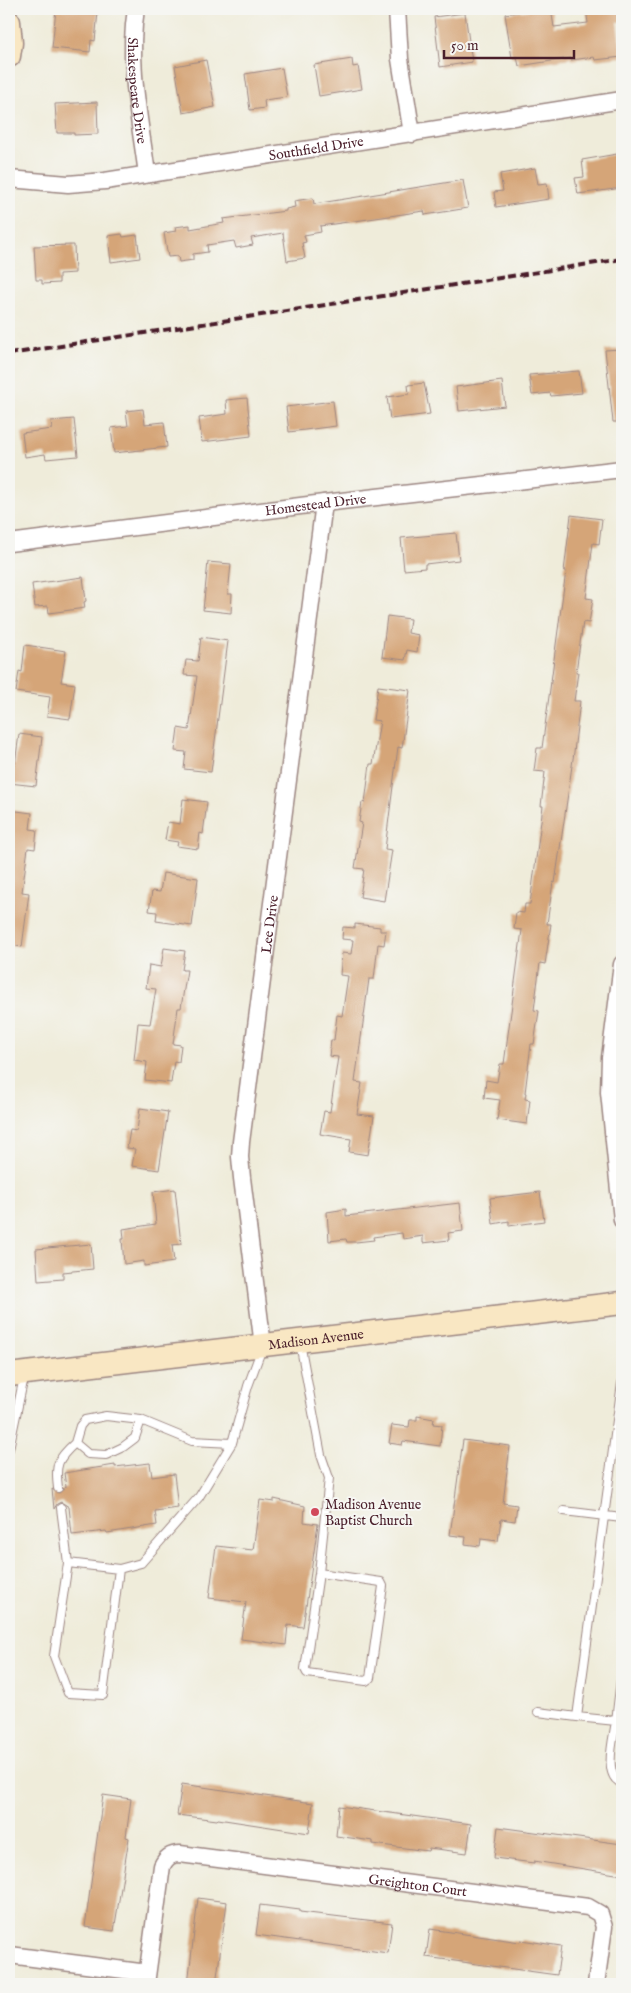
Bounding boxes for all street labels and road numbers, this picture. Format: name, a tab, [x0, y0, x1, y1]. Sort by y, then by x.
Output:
street label: Shakespeare Drive	[123, 37, 151, 146]
street label: Southfield Drive	[268, 133, 366, 165]
street label: Homestead Drive	[264, 490, 368, 520]
street label: Lee Drive	[258, 894, 283, 955]
street label: Madison Avenue	[267, 1325, 365, 1354]
street label: Greighton Court	[367, 1871, 468, 1901]

